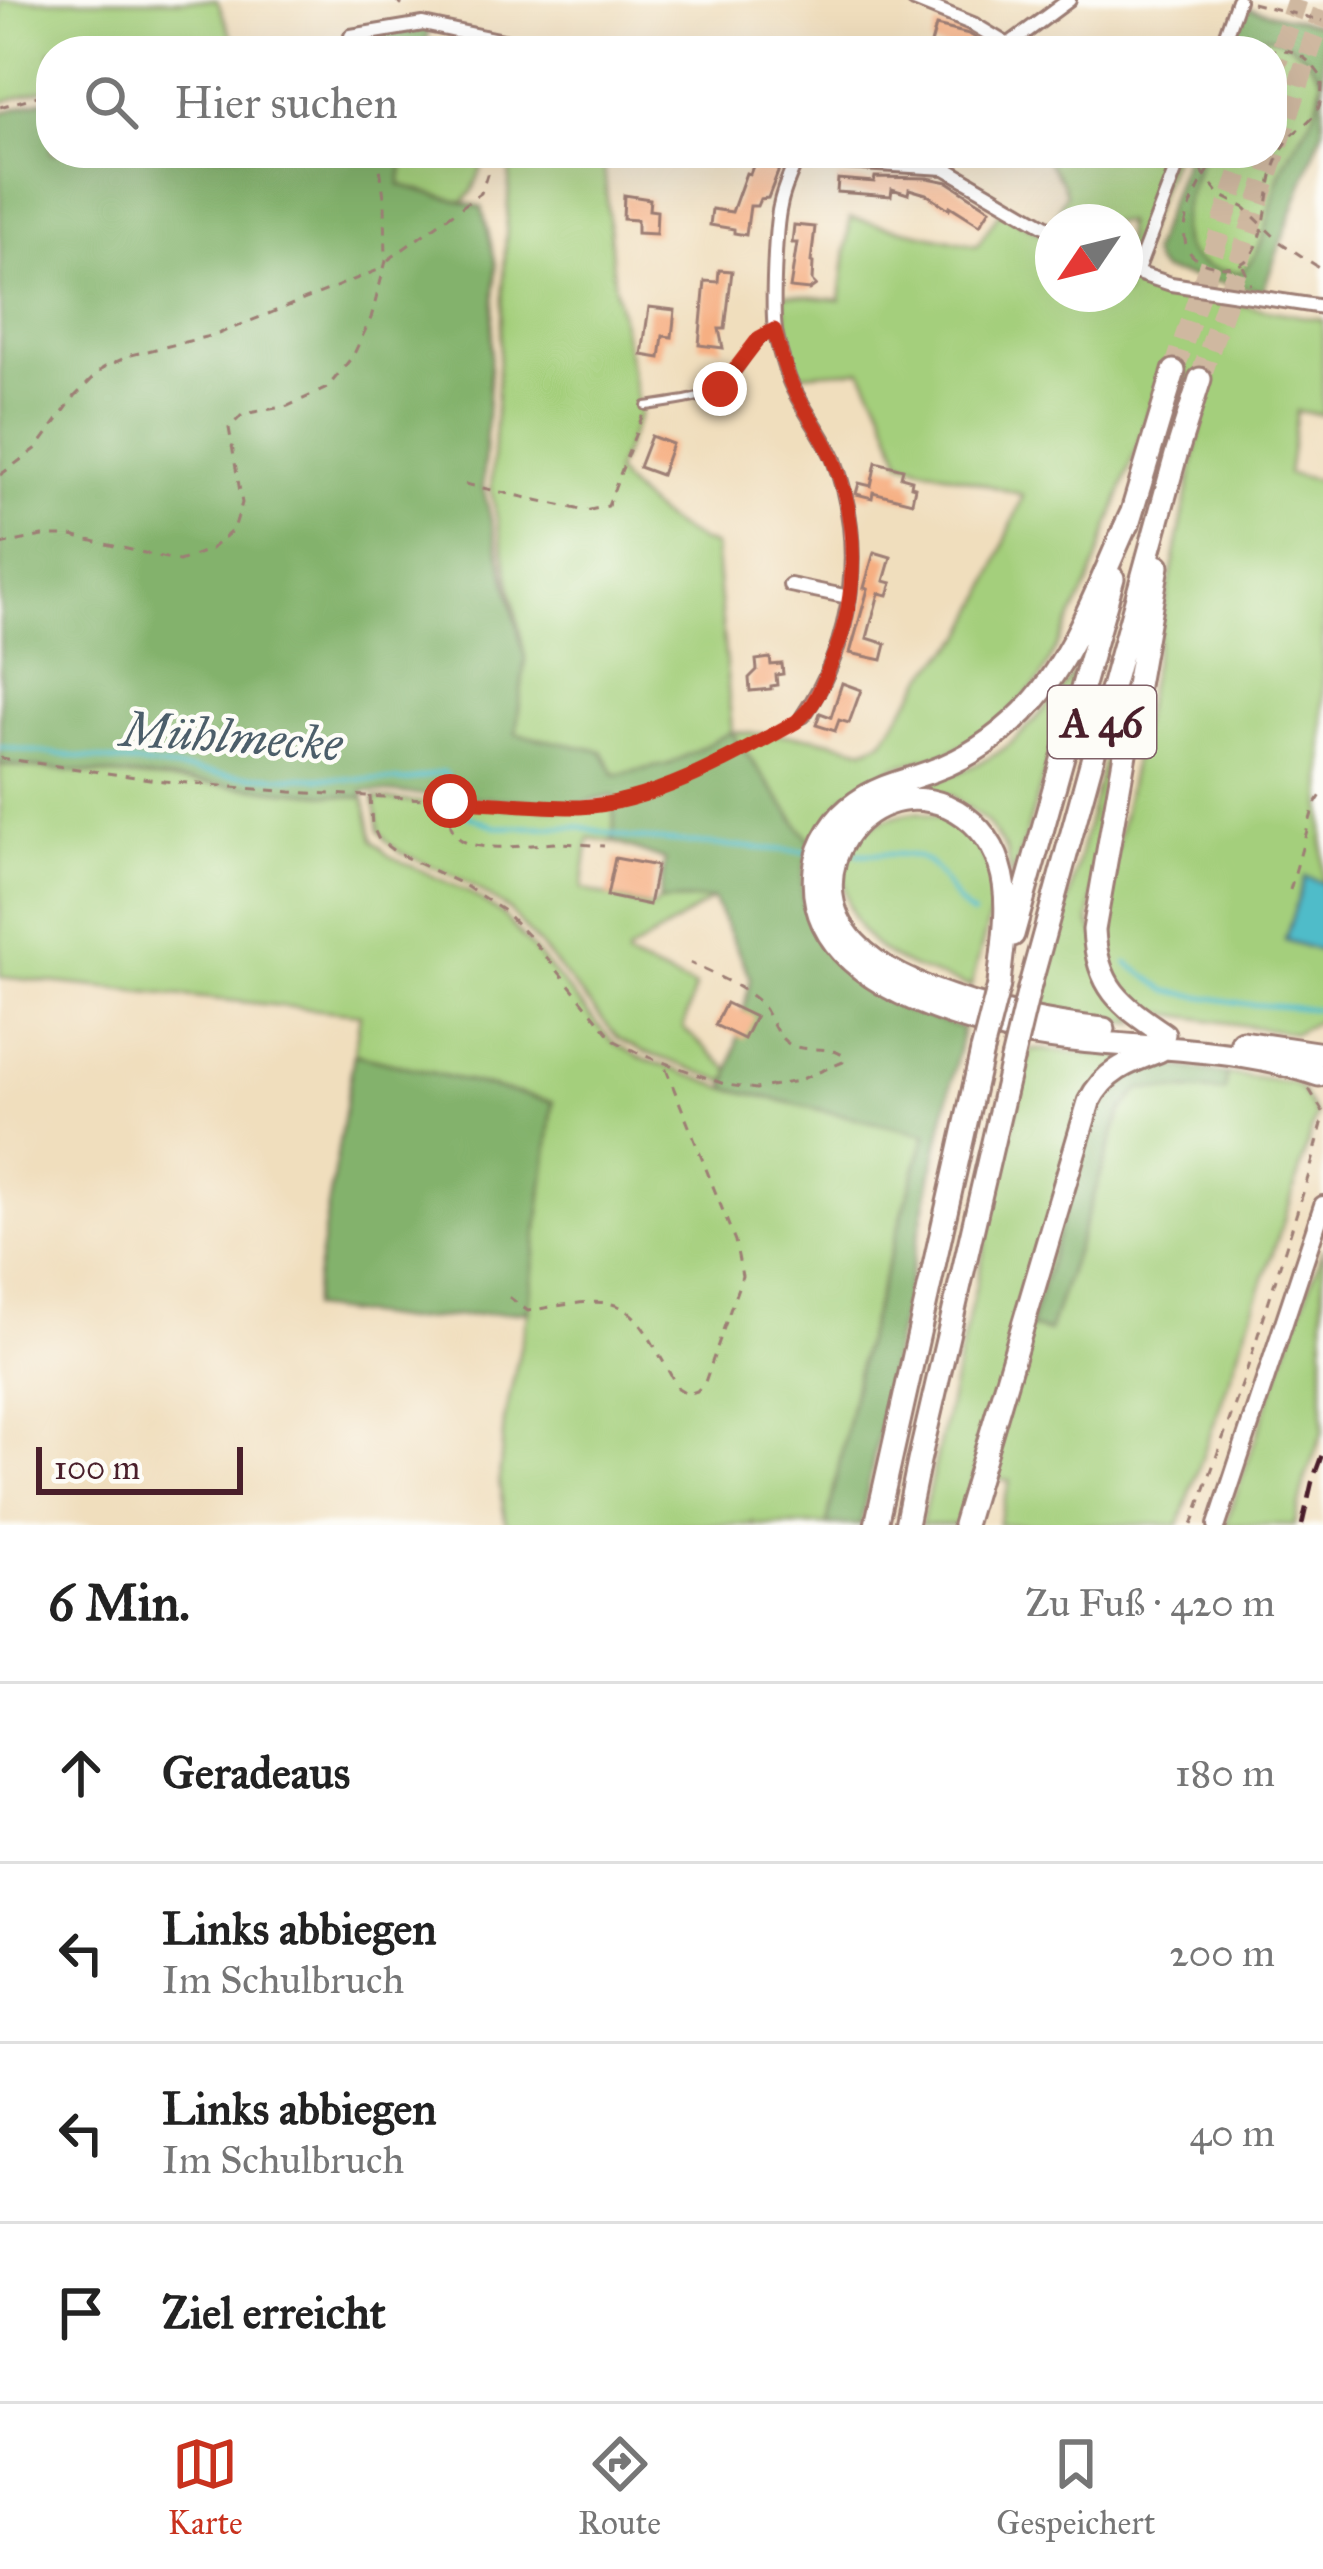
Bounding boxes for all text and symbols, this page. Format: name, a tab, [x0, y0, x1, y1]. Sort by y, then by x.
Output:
search box	[36, 36, 1287, 168]
icon: search	[78, 69, 144, 135]
text: Hier suchen	[174, 75, 398, 130]
north arrow	[1035, 204, 1143, 312]
route end	[693, 362, 747, 416]
road number: A 46	[1048, 686, 1156, 758]
water label: Mühlmecke	[116, 699, 345, 774]
route start	[423, 774, 477, 828]
scale bar	[36, 1441, 243, 1494]
text: 100 m	[54, 1448, 140, 1488]
text: 6 Min.	[48, 1572, 190, 1634]
text: Zu Fuß · 420 m	[1025, 1579, 1275, 1627]
icon: ahead	[48, 1740, 114, 1806]
text: Geradeaus	[162, 1745, 350, 1800]
text: 180 m	[1175, 1749, 1275, 1797]
text: Links abbiegen	[162, 1901, 437, 1956]
icon: left	[48, 1920, 114, 1986]
text: 200 m	[1169, 1929, 1275, 1977]
text: Im Schulbruch	[162, 1956, 404, 2004]
text: Links abbiegen	[162, 2081, 437, 2136]
icon: left	[48, 2100, 114, 2166]
text: 40 m	[1189, 2109, 1275, 2157]
text: Im Schulbruch	[162, 2136, 404, 2184]
icon: arrive	[48, 2280, 114, 2346]
text: Ziel erreicht	[162, 2285, 386, 2340]
tab: Karte	[168, 2431, 243, 2543]
tab: Route	[578, 2431, 661, 2543]
tab: Gespeichert	[996, 2431, 1155, 2543]

